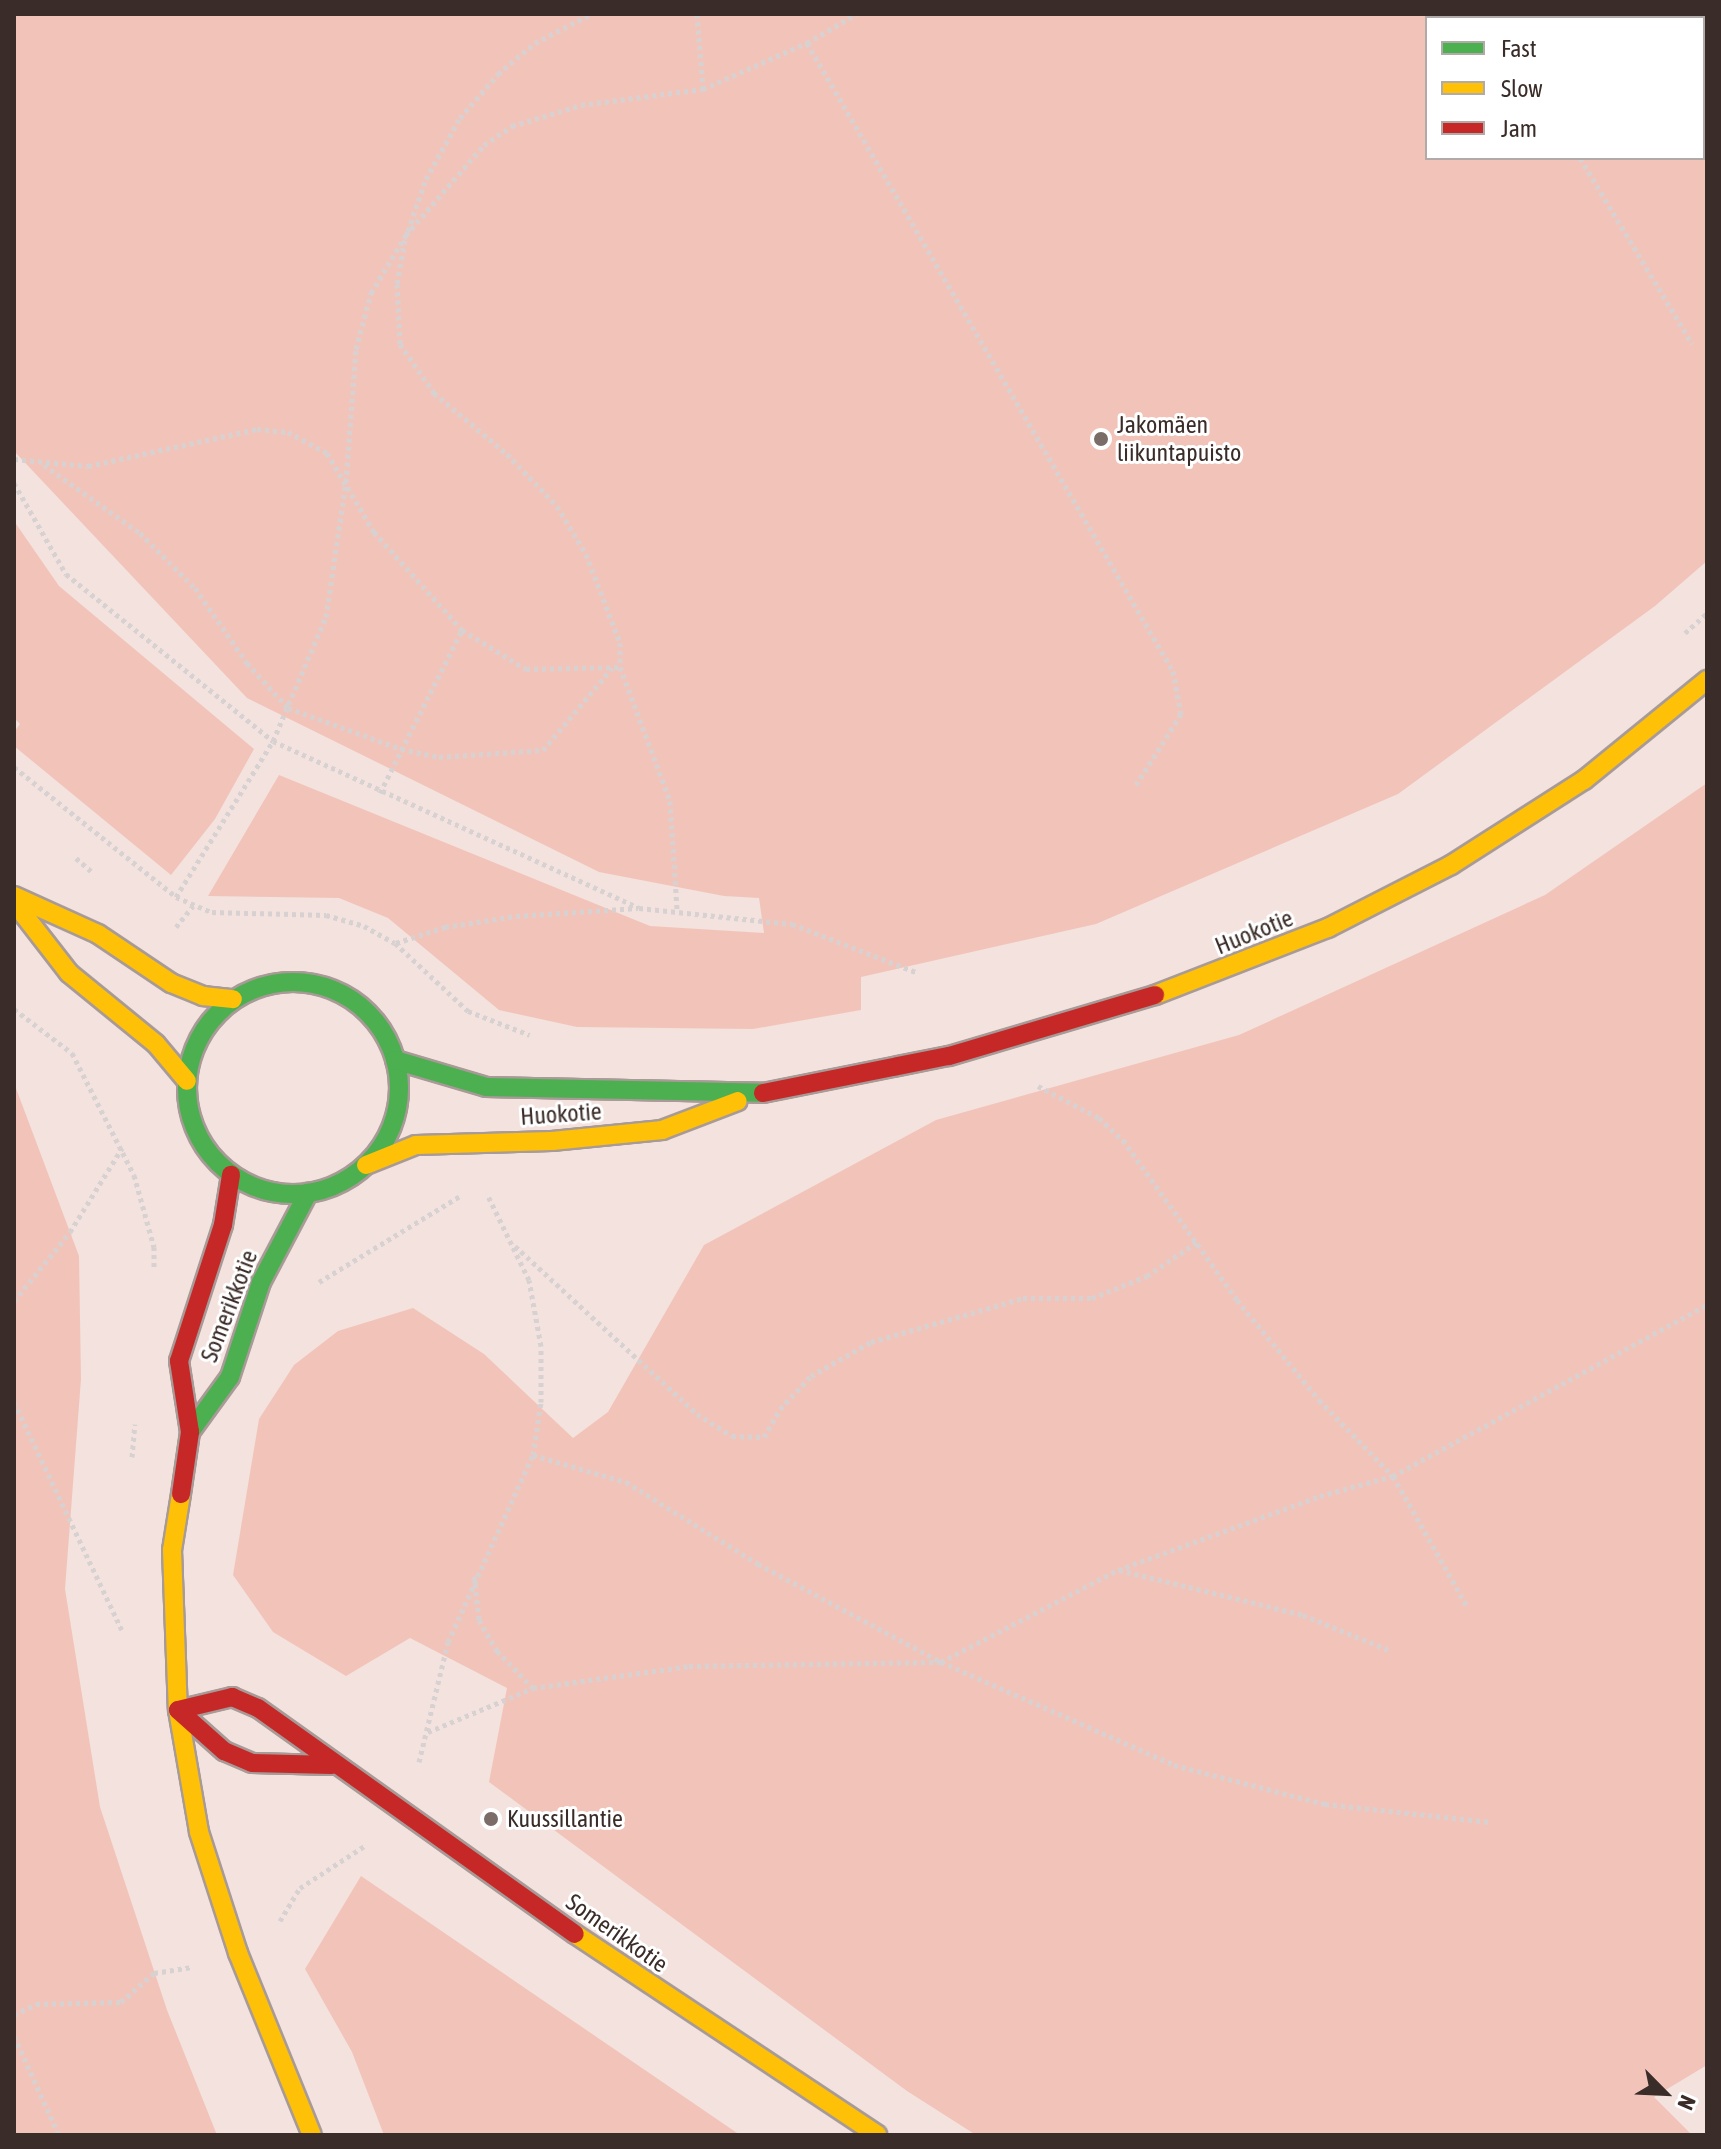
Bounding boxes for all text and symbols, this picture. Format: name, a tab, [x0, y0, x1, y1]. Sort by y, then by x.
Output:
legend	[1425, 16, 1705, 160]
text: Fast	[1501, 35, 1537, 62]
text: Slow	[1501, 75, 1543, 102]
text: Jam	[1501, 115, 1537, 142]
place label: Jakomäen liikuntapuisto	[1117, 411, 1241, 467]
marker: Jakomäen liikuntapuisto	[1092, 430, 1110, 448]
street label: Huokotie	[1211, 903, 1297, 961]
street label: Huokotie	[519, 1097, 603, 1131]
street label: Somerikkotie	[195, 1246, 263, 1366]
place label: Kuussillantie	[507, 1805, 623, 1833]
marker: Kuussillantie	[482, 1810, 500, 1828]
street label: Somerikkotie	[561, 1888, 673, 1978]
north arrow	[1625, 2053, 1705, 2133]
text: N	[1672, 2092, 1701, 2114]

